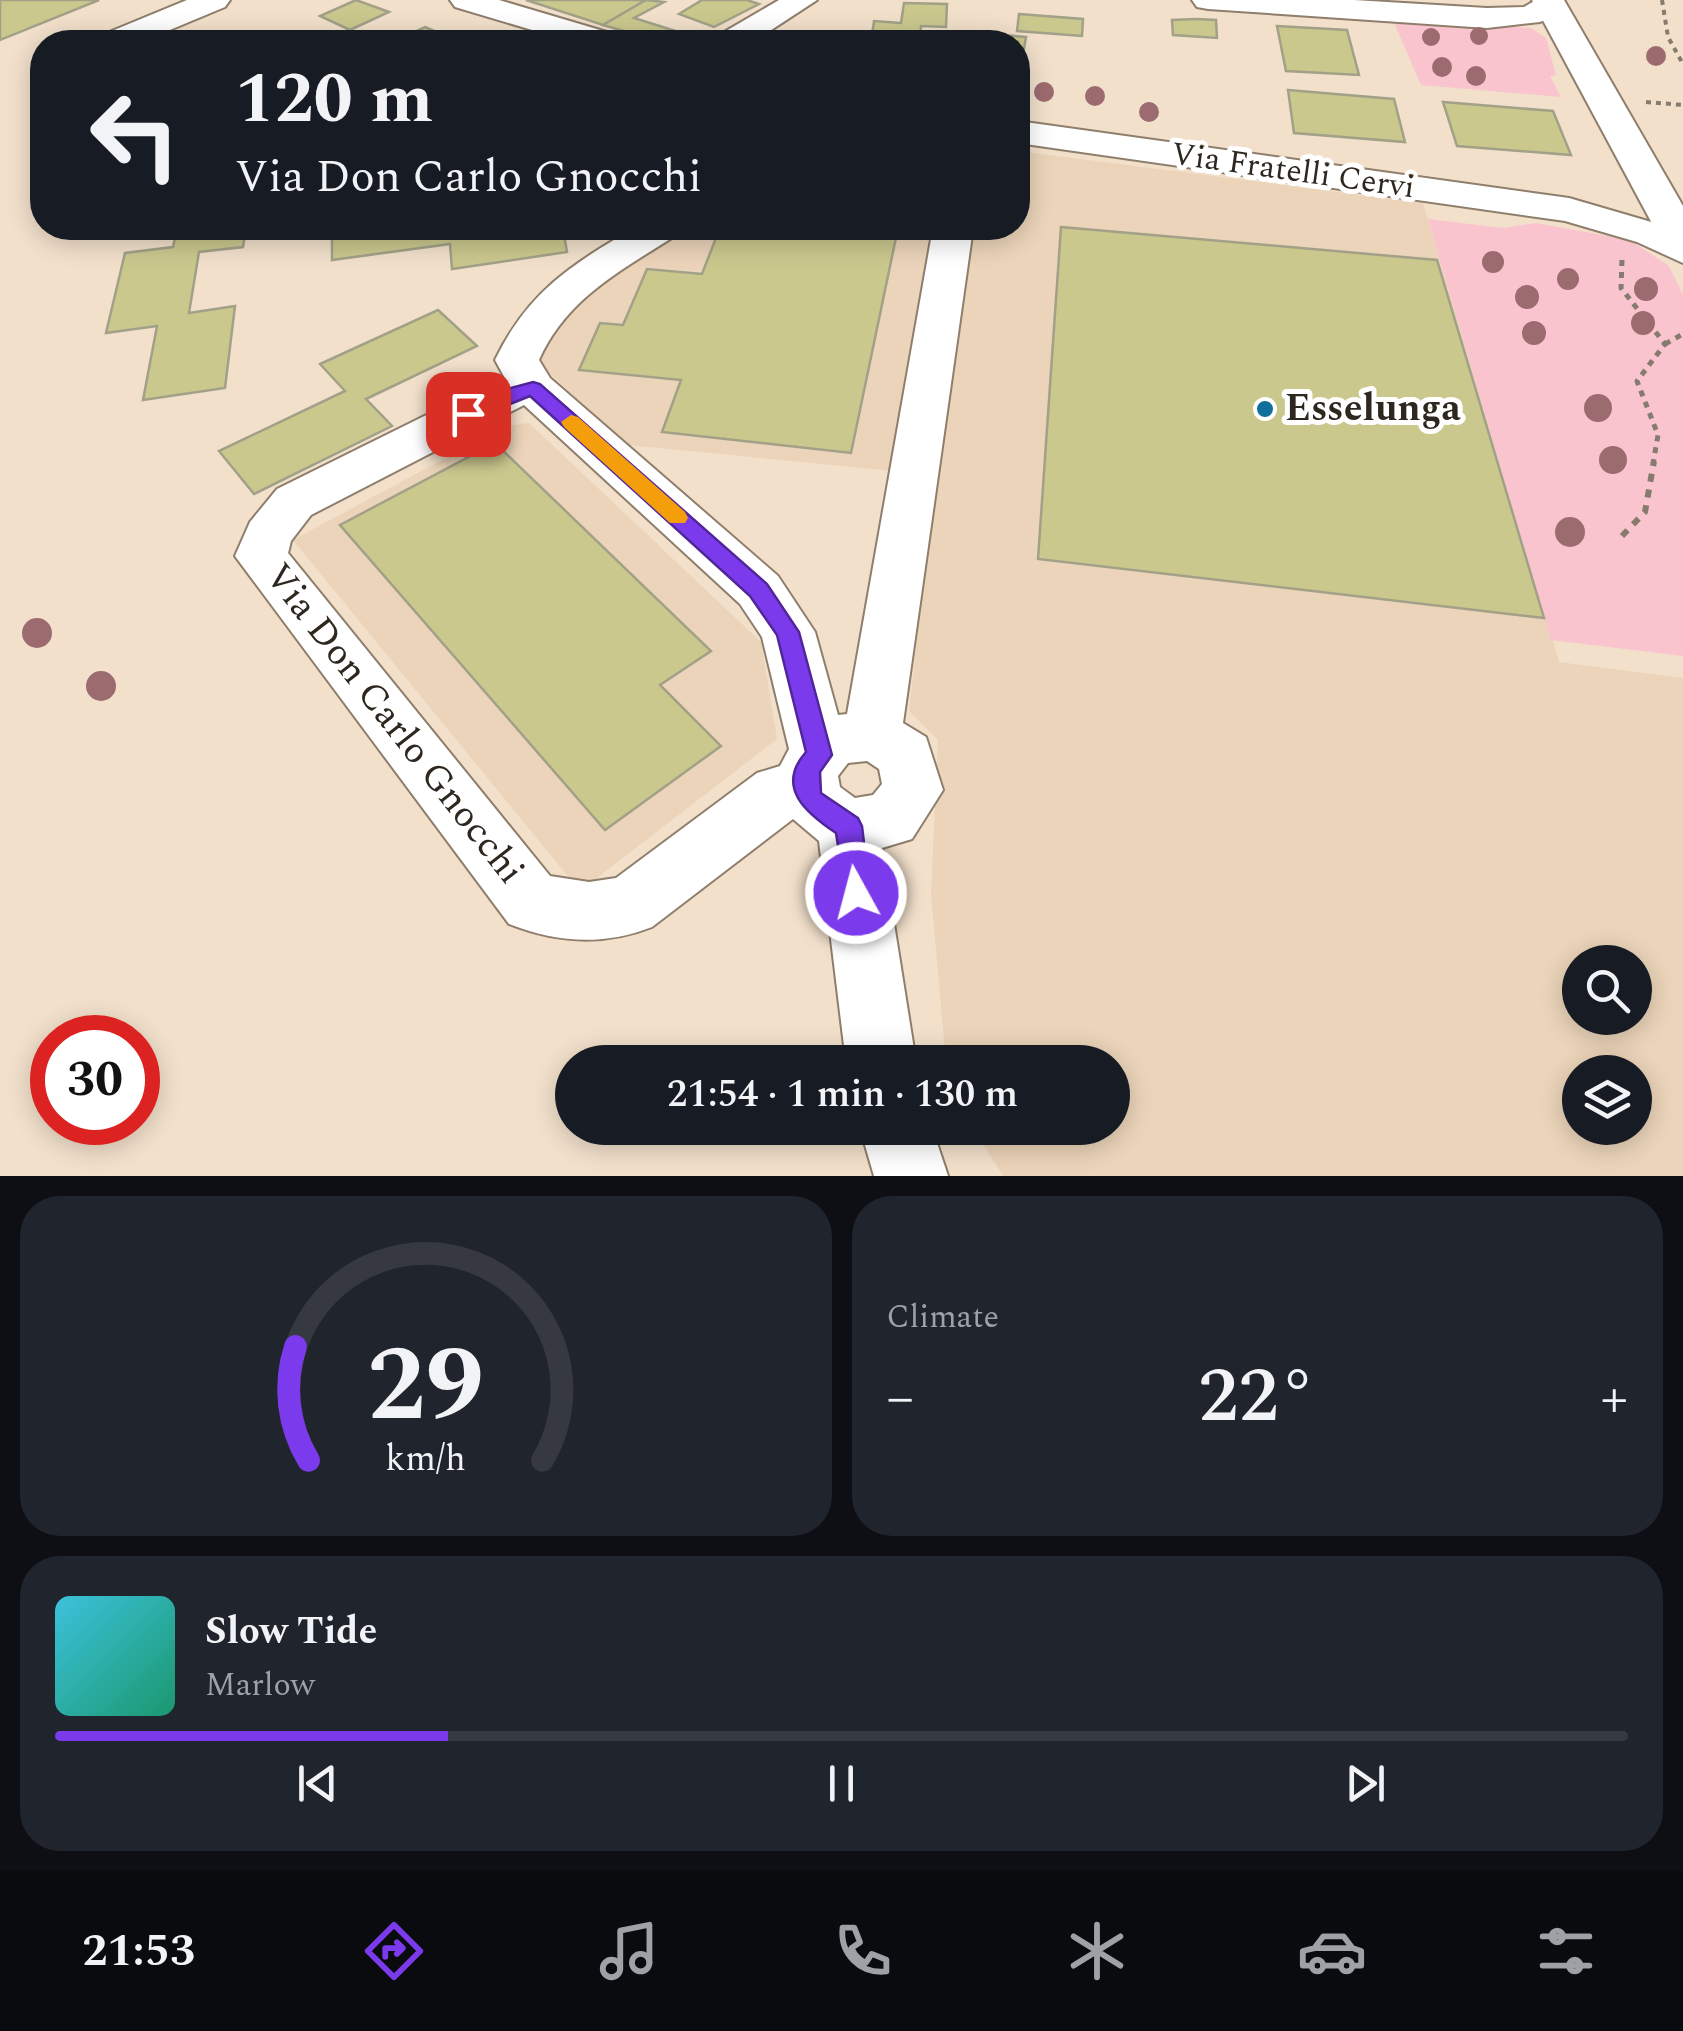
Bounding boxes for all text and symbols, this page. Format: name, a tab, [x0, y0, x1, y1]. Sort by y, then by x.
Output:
text: 120 m	[235, 47, 433, 153]
icon: left	[70, 70, 200, 200]
street label: Via Fratelli Cervi	[1168, 130, 1418, 212]
text: Via Don Carlo Gnocchi	[235, 143, 702, 212]
pin	[426, 372, 511, 457]
place label: Esselunga	[1285, 380, 1461, 438]
icon: arrive	[441, 387, 496, 442]
marker: Esselunga	[1254, 398, 1276, 420]
street label: Via Don Carlo Gnocchi	[250, 551, 538, 897]
position arrow	[804, 841, 908, 945]
map controls	[1562, 945, 1652, 1145]
button: search	[1562, 945, 1652, 1035]
speed limit sign: 30	[30, 1015, 160, 1145]
button: layers	[1562, 1055, 1652, 1145]
text: 21:54 · 1 min · 130 m	[667, 1066, 1018, 1124]
text: Climate	[887, 1293, 999, 1342]
text: 29	[367, 1308, 484, 1466]
text: 22°	[1198, 1341, 1316, 1455]
text: −	[887, 1357, 914, 1440]
text: +	[1600, 1357, 1628, 1440]
text: km/h	[386, 1432, 466, 1487]
text: Slow Tide	[205, 1603, 377, 1661]
text: Marlow	[205, 1661, 315, 1710]
icon: previous	[290, 1756, 345, 1811]
icon: pause	[814, 1756, 869, 1811]
icon: next	[1338, 1756, 1393, 1811]
icon: directions	[359, 1916, 429, 1986]
icon: music	[594, 1916, 664, 1986]
icon: phone	[828, 1916, 898, 1986]
icon: climate	[1062, 1916, 1132, 1986]
icon: car	[1297, 1916, 1367, 1986]
icon: filters	[1531, 1916, 1601, 1986]
text: 21:53	[82, 1917, 195, 1986]

